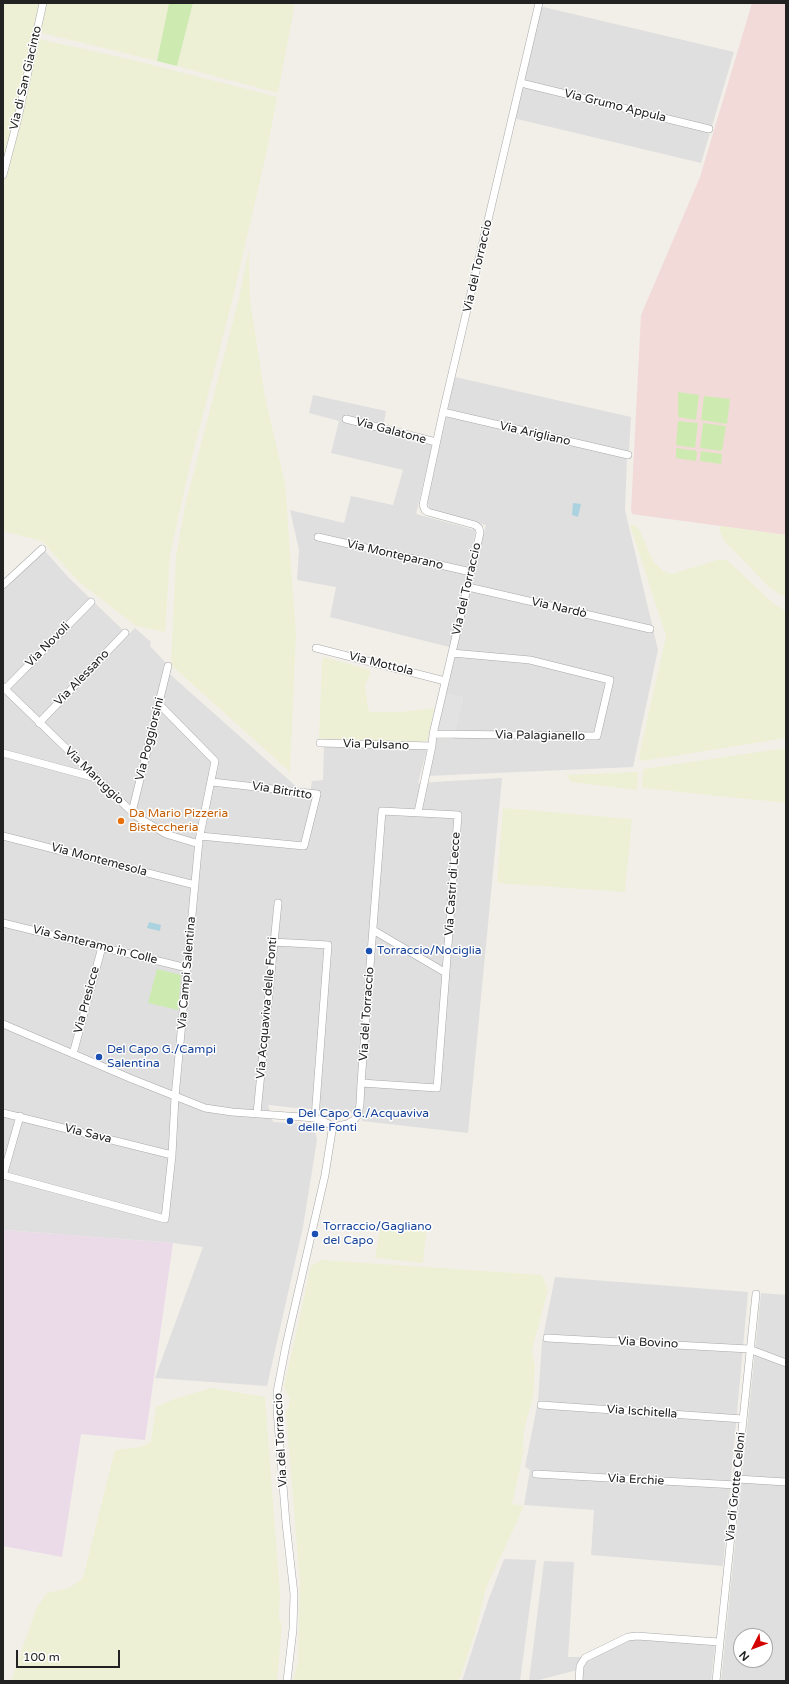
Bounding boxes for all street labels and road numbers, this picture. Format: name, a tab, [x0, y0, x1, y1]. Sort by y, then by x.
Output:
street label: Via di San Giacinto	[7, 25, 45, 131]
street label: Via Grumo Appula	[563, 86, 667, 126]
street label: Via del Torraccio	[460, 218, 496, 314]
street label: Via Galatone	[354, 415, 428, 447]
street label: Via Arigliano	[498, 419, 572, 449]
street label: Via Monteparano	[345, 537, 445, 573]
street label: Via del Torraccio	[449, 541, 485, 637]
street label: Via Nardò	[530, 595, 588, 621]
street label: Via Novoli	[23, 620, 73, 670]
street label: Via Alessano	[52, 647, 112, 709]
street label: Via Mottola	[347, 649, 415, 679]
street label: Via Poggiorsini	[133, 696, 167, 782]
street label: Via Palagianello	[495, 728, 585, 744]
street label: Via Pulsano	[343, 737, 409, 753]
street label: Via Maruggio	[61, 744, 127, 808]
street label: Via Bitritto	[251, 779, 313, 803]
street label: Via Castri di Lecce	[442, 832, 464, 936]
street label: Via Montemesola	[49, 840, 149, 880]
street label: Via Campi Salentina	[175, 916, 199, 1030]
street label: Via Santeramo in Colle	[31, 923, 159, 967]
street label: Via Acquaviva delle Fonti	[254, 936, 280, 1080]
street label: Via Presicce	[71, 965, 103, 1035]
street label: Via del Torraccio	[357, 966, 377, 1062]
street label: Via Sava	[63, 1121, 113, 1147]
street label: Via Bovino	[617, 1334, 679, 1352]
street label: Via del Torraccio	[271, 1393, 291, 1487]
street label: Via Ischitella	[606, 1402, 678, 1422]
street label: Via di Grotte Celoni	[723, 1432, 749, 1542]
street label: Via Erchie	[607, 1471, 665, 1489]

